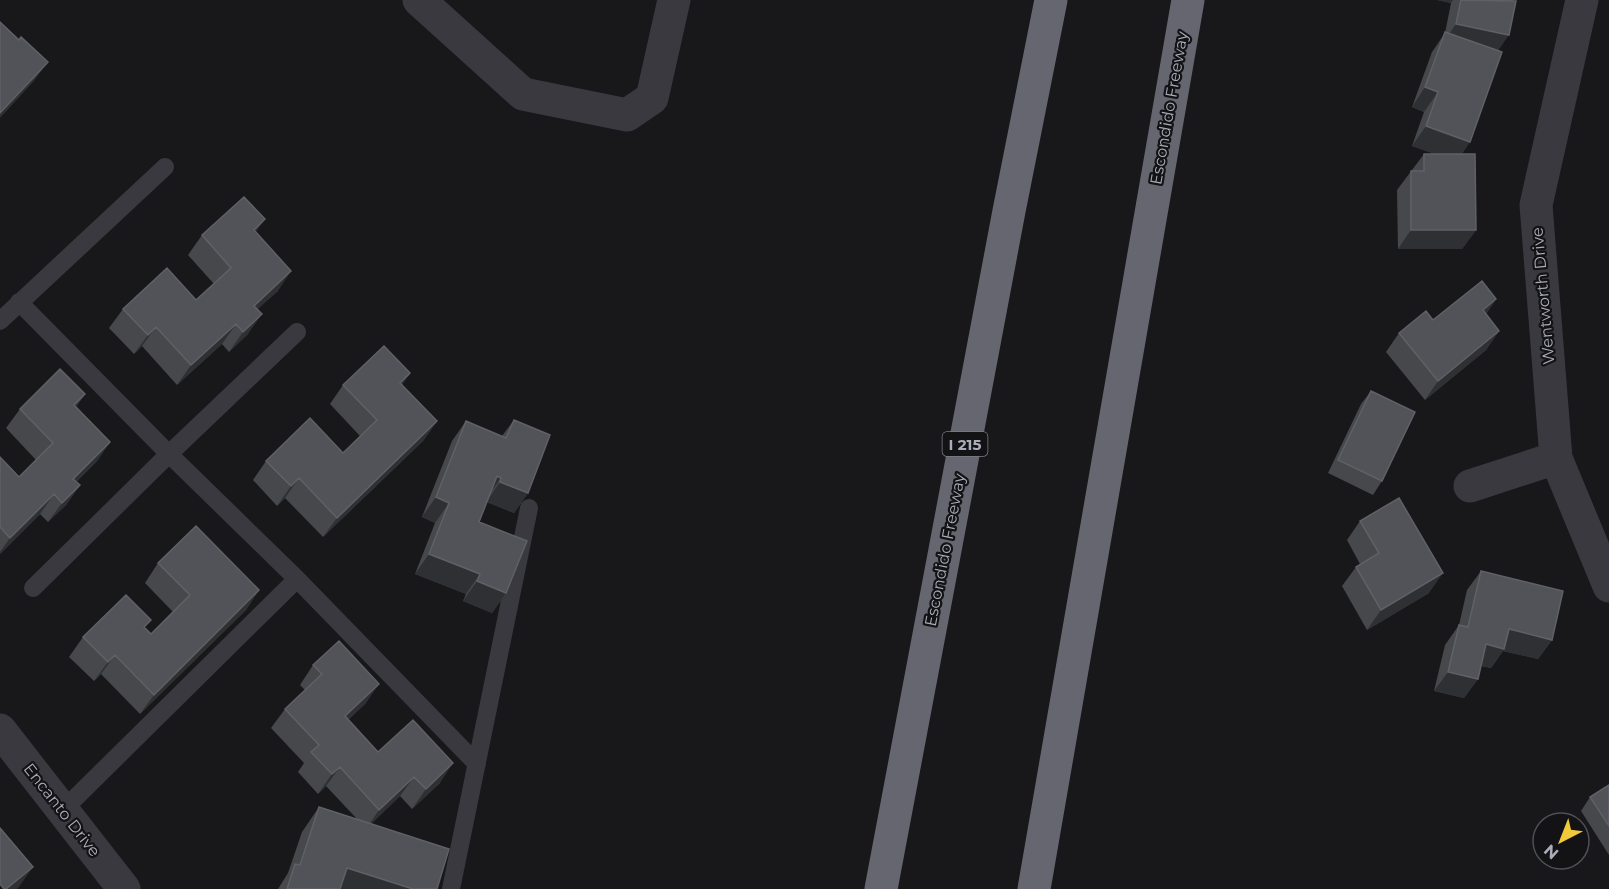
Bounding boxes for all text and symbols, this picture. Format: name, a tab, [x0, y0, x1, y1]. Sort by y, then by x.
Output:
street label: Escondido Freeway	[1146, 30, 1192, 186]
street label: Wentworth Drive	[1528, 227, 1558, 365]
road number: I 215	[942, 432, 988, 456]
street label: Escondido Freeway	[921, 472, 969, 628]
street label: Encanto Drive	[20, 760, 104, 860]
north arrow	[1531, 811, 1591, 871]
text: N	[1540, 840, 1562, 863]

